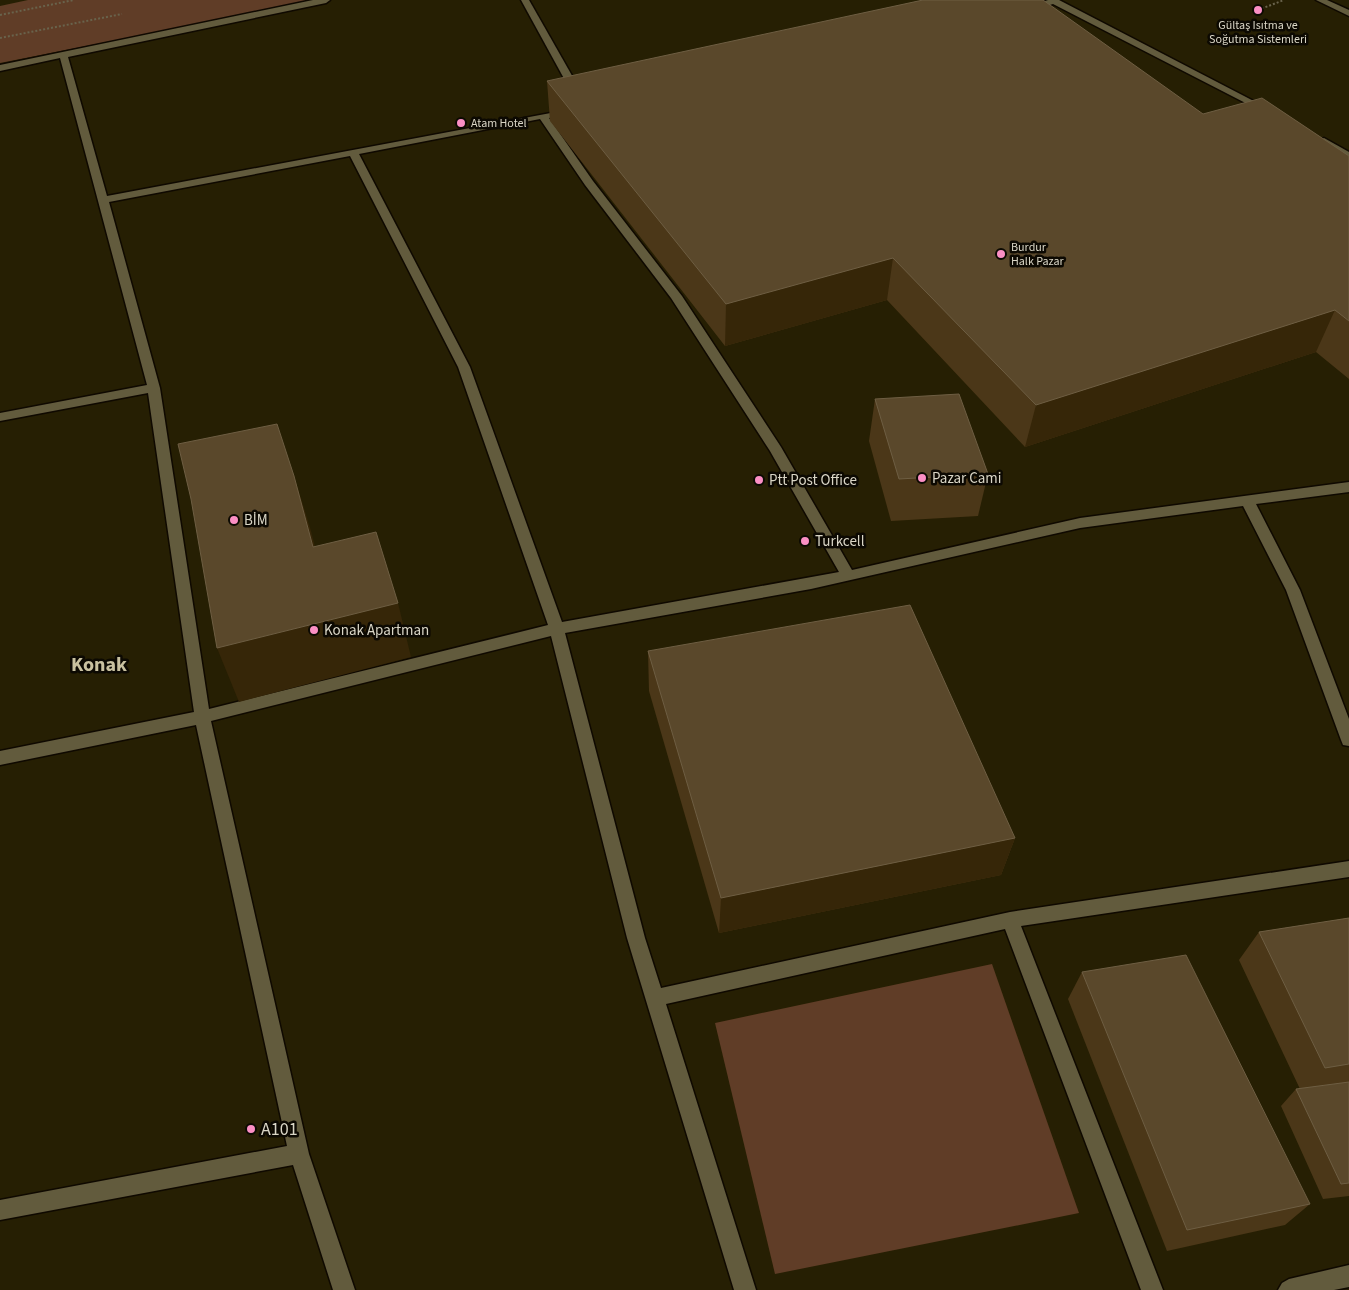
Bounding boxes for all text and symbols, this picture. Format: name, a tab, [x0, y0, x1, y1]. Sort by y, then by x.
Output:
marker: Gültaş Isıtma ve Soğutma Sistemleri	[1252, 4, 1264, 16]
place label: Gültaş Isıtma ve Soğutma Sistemleri	[1209, 17, 1307, 48]
place label: Atam Hotel	[471, 115, 527, 132]
marker: Atam Hotel	[455, 117, 467, 129]
place label: Burdur Halk Pazar	[1011, 239, 1064, 270]
marker: Burdur Halk Pazar	[995, 248, 1007, 260]
place label: Pazar Cami	[932, 468, 1001, 489]
place label: Ptt Post Office	[769, 470, 857, 491]
marker: Pazar Cami	[916, 472, 928, 484]
marker: Ptt Post Office	[753, 474, 765, 486]
place label: BİM	[244, 510, 268, 531]
marker: BİM	[228, 514, 240, 526]
place label: Turkcell	[815, 531, 865, 552]
marker: Turkcell	[799, 535, 811, 547]
place label: Konak Apartman	[324, 620, 429, 641]
marker: Konak Apartman	[308, 624, 320, 636]
district label: Konak	[71, 651, 127, 679]
place label: A101	[261, 1117, 298, 1142]
marker: A101	[245, 1123, 257, 1135]

